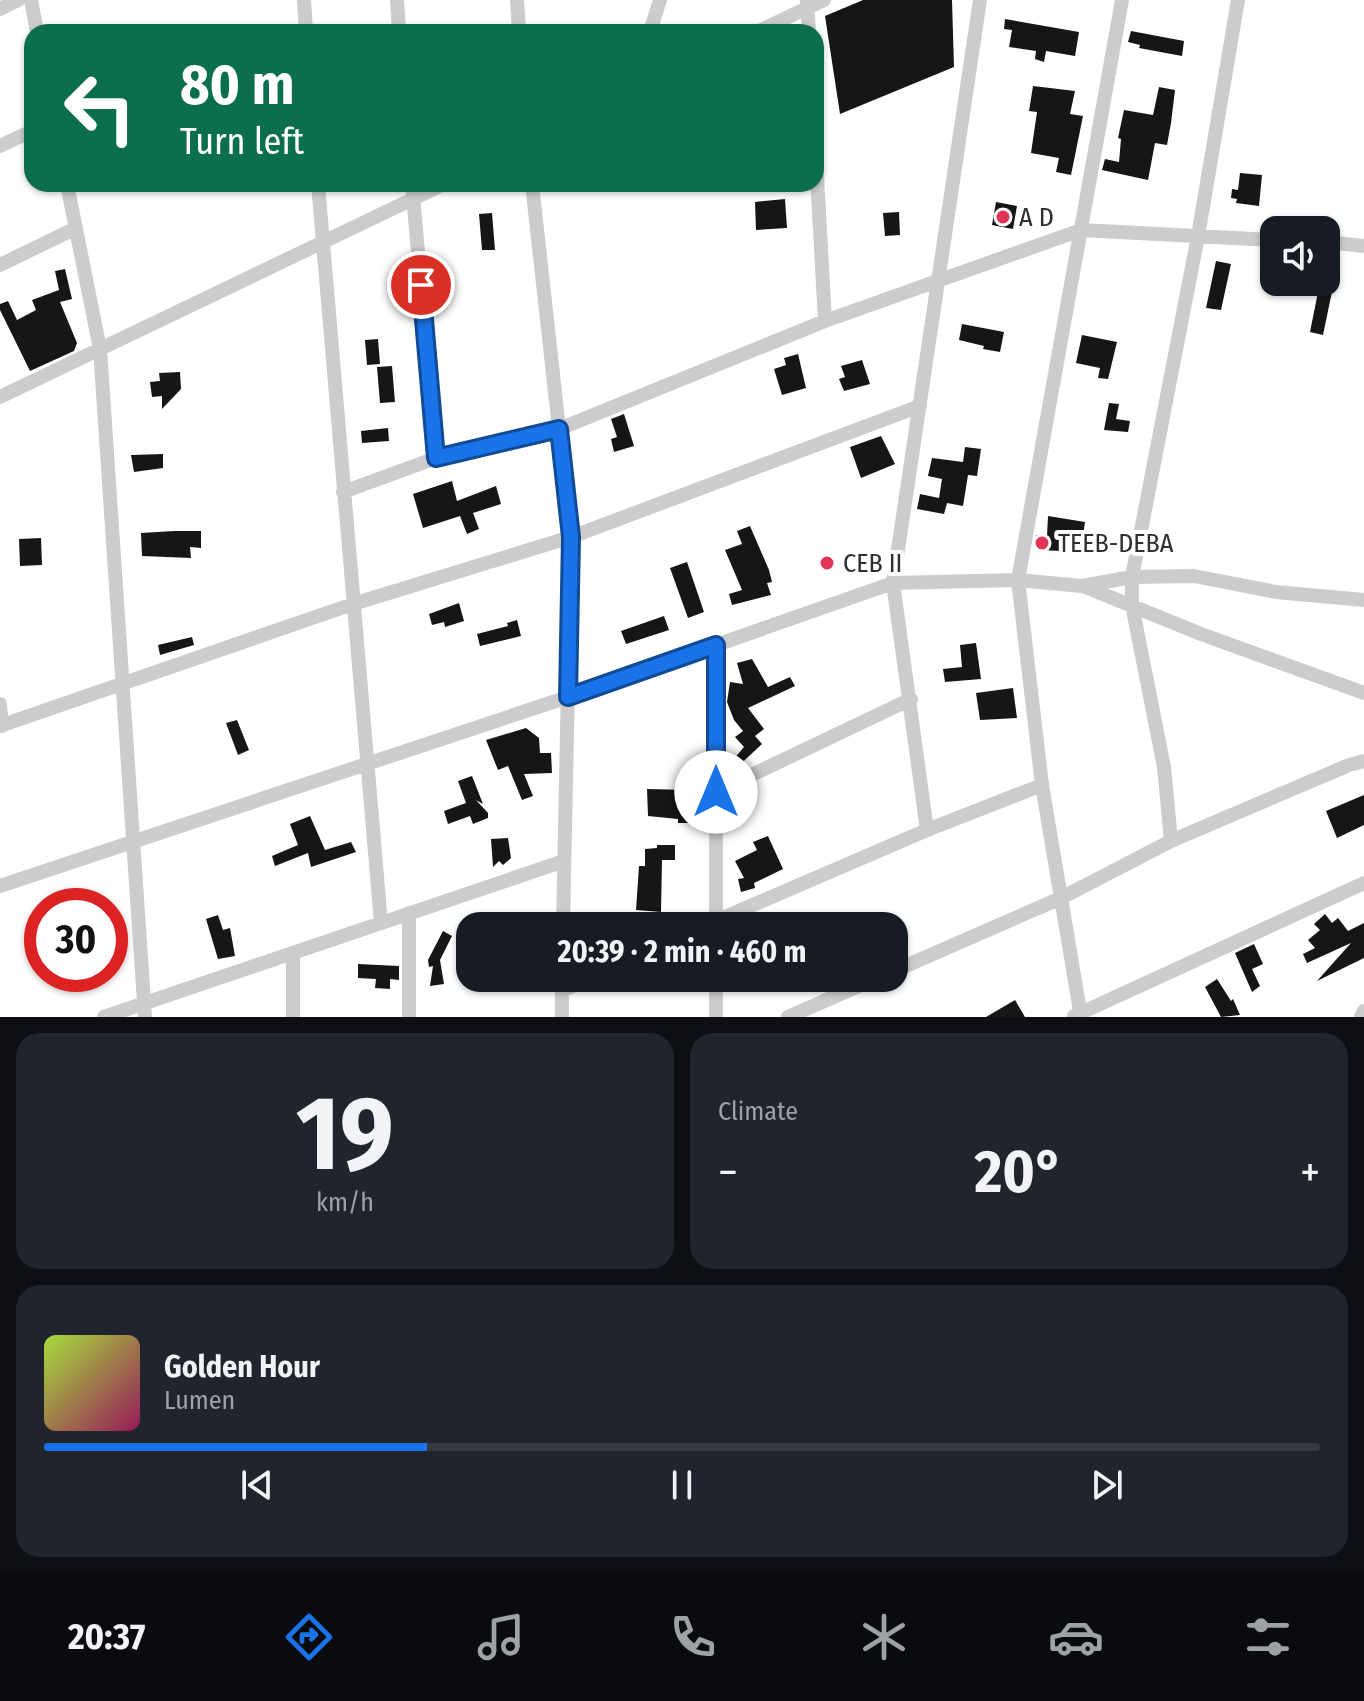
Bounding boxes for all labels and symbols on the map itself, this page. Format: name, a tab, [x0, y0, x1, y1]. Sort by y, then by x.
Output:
place label: A D	[1019, 202, 1054, 233]
marker: A D	[994, 208, 1012, 226]
pin	[387, 251, 455, 319]
place label: TEEB-DEBA	[1058, 528, 1174, 559]
marker: TEEB-DEBA	[1033, 534, 1051, 552]
place label: CEB II	[843, 548, 902, 579]
marker: CEB II	[818, 554, 836, 572]
position arrow	[674, 750, 758, 834]
speed limit sign: 30	[24, 888, 128, 992]

